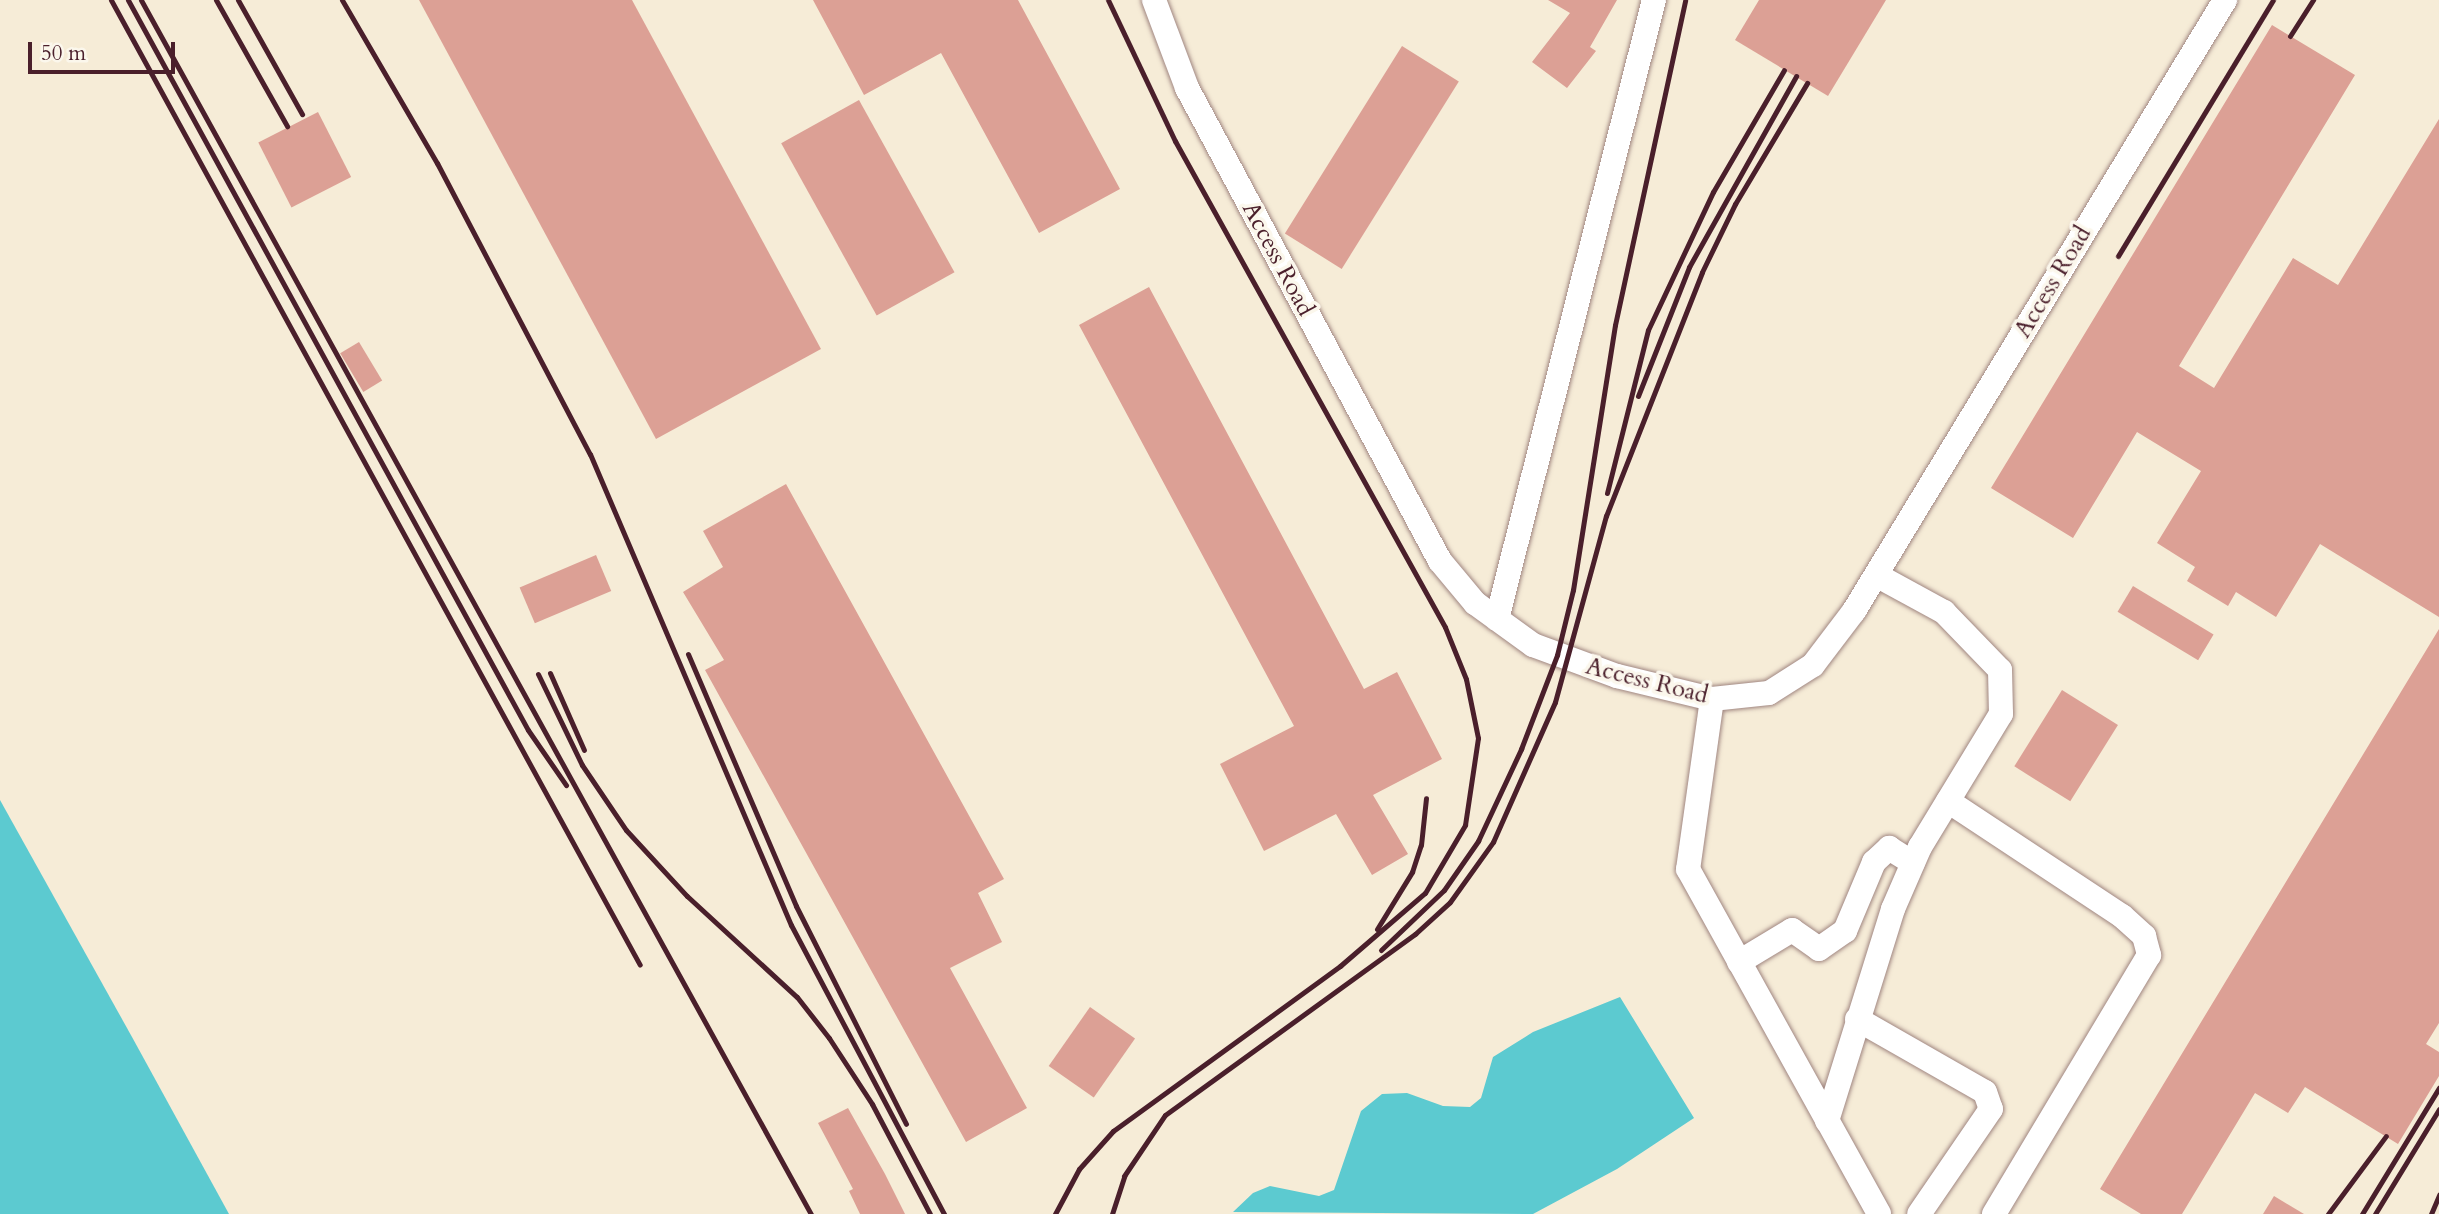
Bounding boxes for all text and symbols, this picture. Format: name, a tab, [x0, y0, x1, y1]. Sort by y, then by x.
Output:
scale bar	[32, 28, 178, 72]
text: 50 m	[41, 39, 86, 68]
street label: Access Road	[1236, 197, 1320, 321]
street label: Access Road	[2008, 221, 2098, 343]
street label: Access Road	[1583, 652, 1711, 710]

